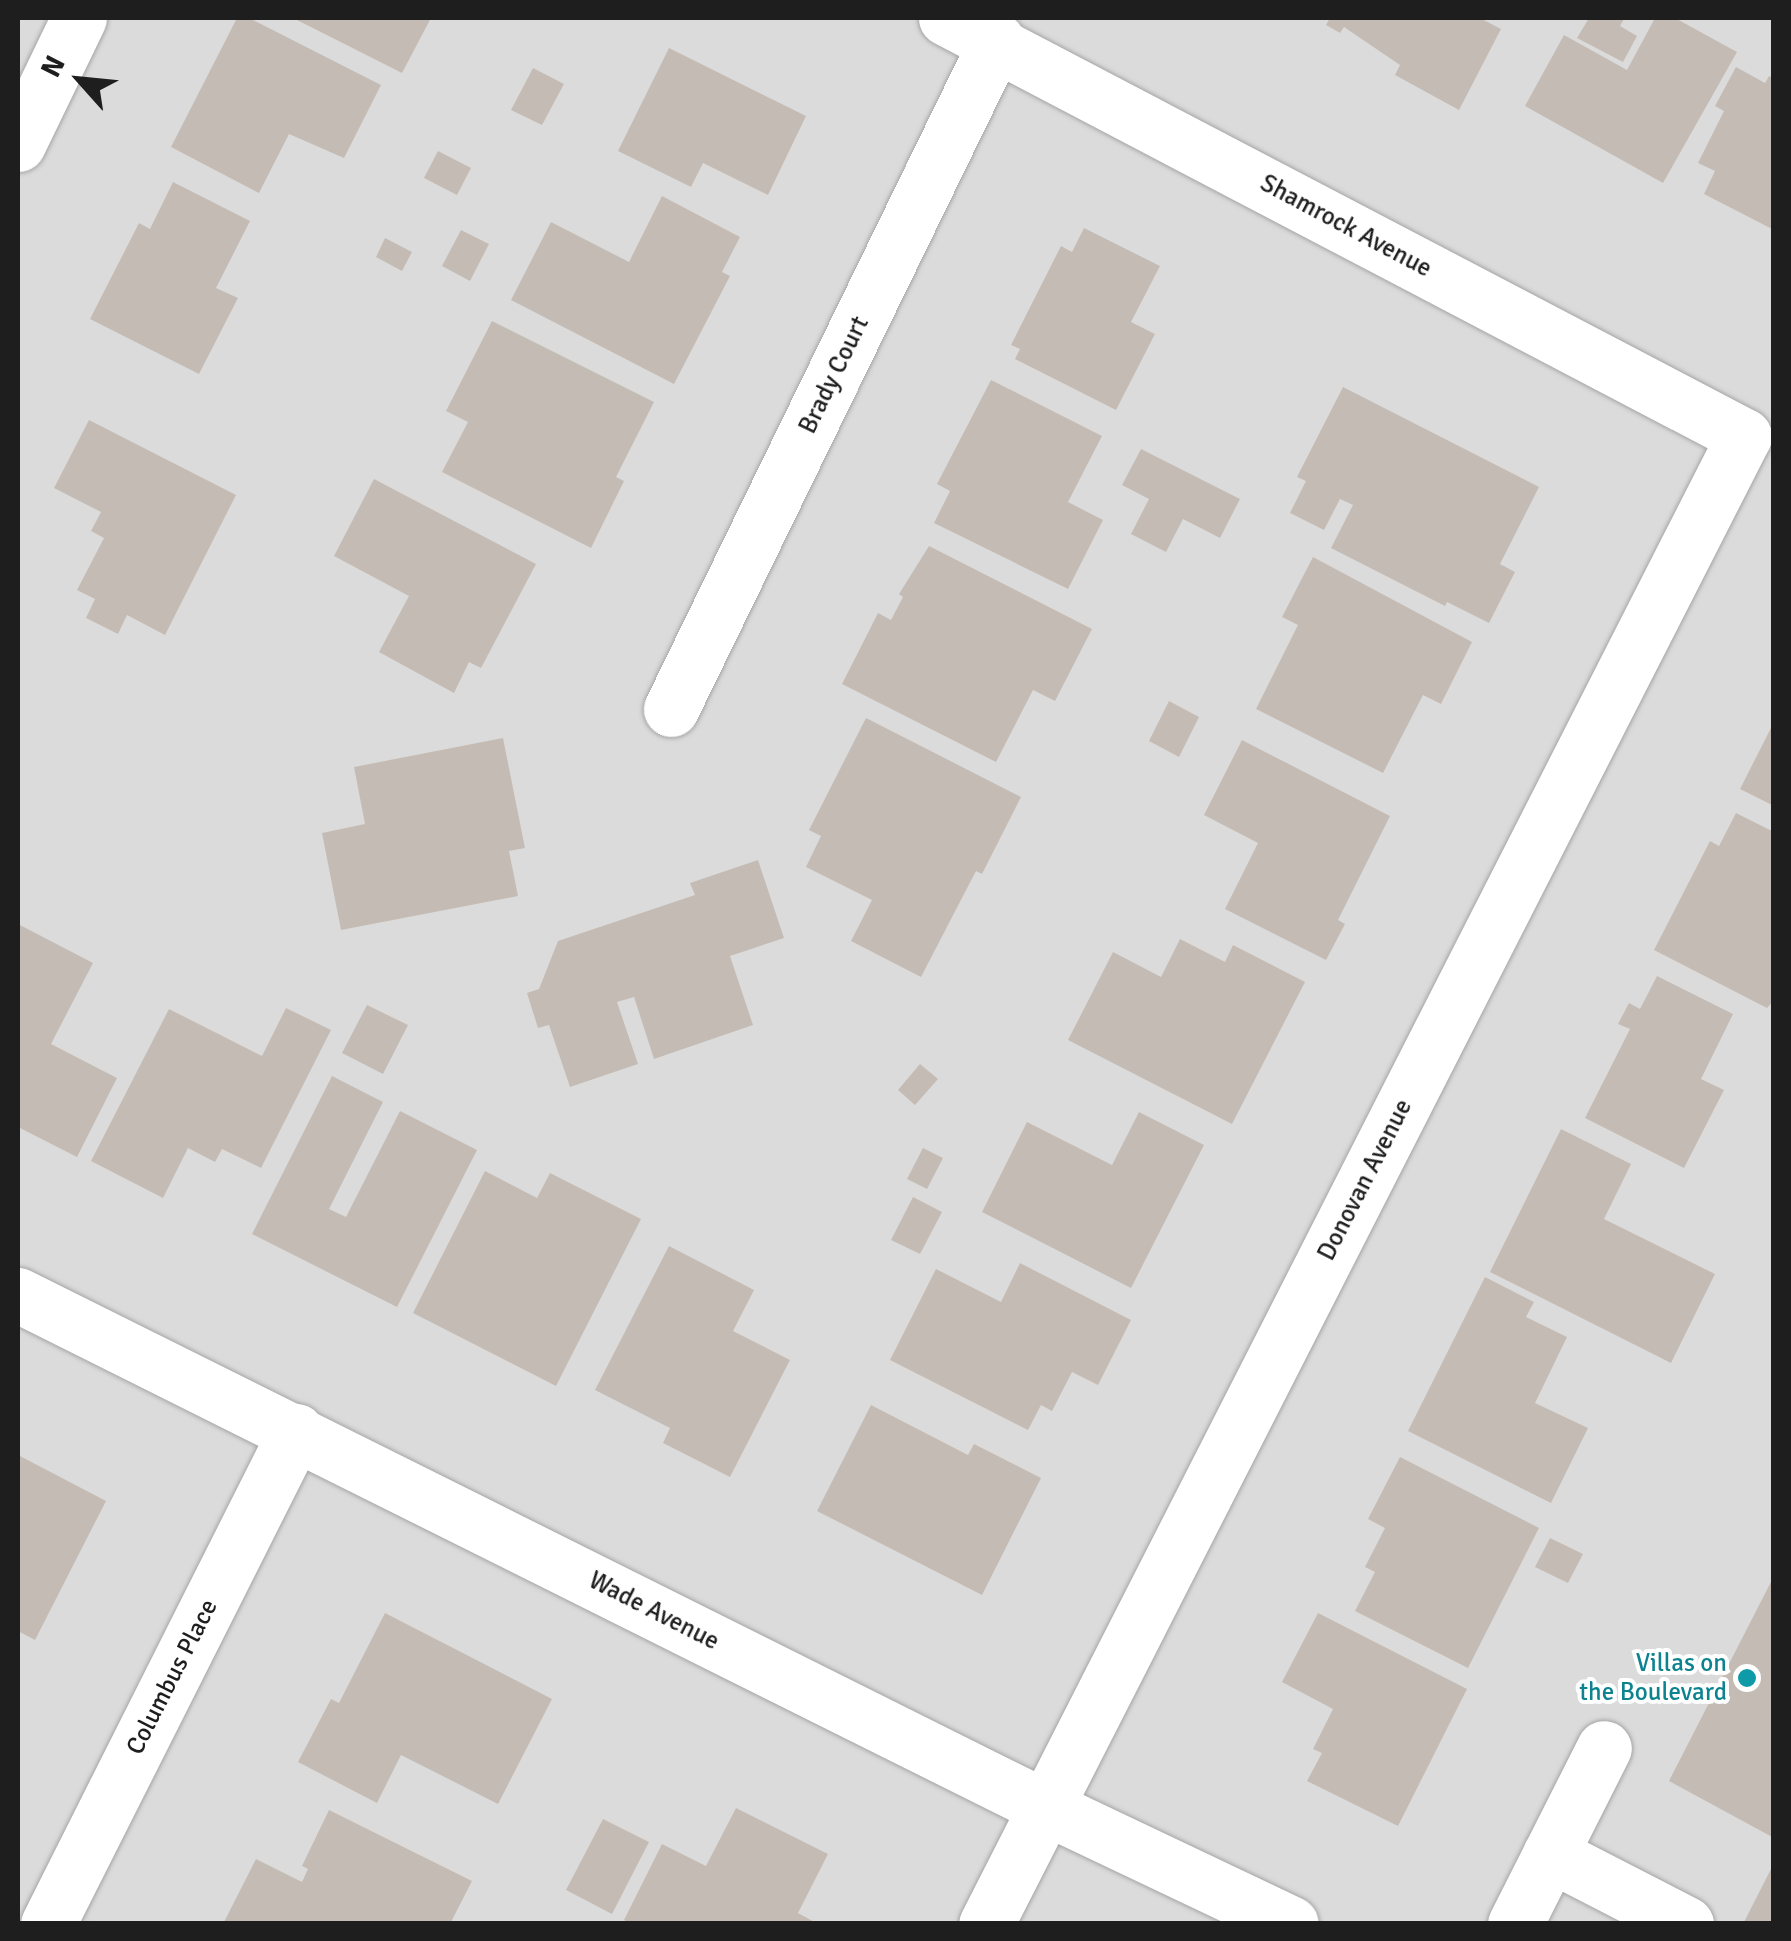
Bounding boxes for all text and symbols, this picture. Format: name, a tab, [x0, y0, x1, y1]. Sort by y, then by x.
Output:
north arrow	[30, 30, 130, 130]
text: N	[34, 50, 73, 83]
street label: Shamrock Avenue	[1255, 168, 1437, 284]
street label: Brady Court	[793, 311, 875, 439]
street label: Donovan Avenue	[1311, 1094, 1419, 1266]
street label: Wade Avenue	[584, 1565, 724, 1657]
street label: Columbus Place	[120, 1594, 224, 1760]
place label: Villas on the Boulevard	[1579, 1649, 1727, 1708]
marker: Villas on the Boulevard	[1736, 1667, 1758, 1689]

